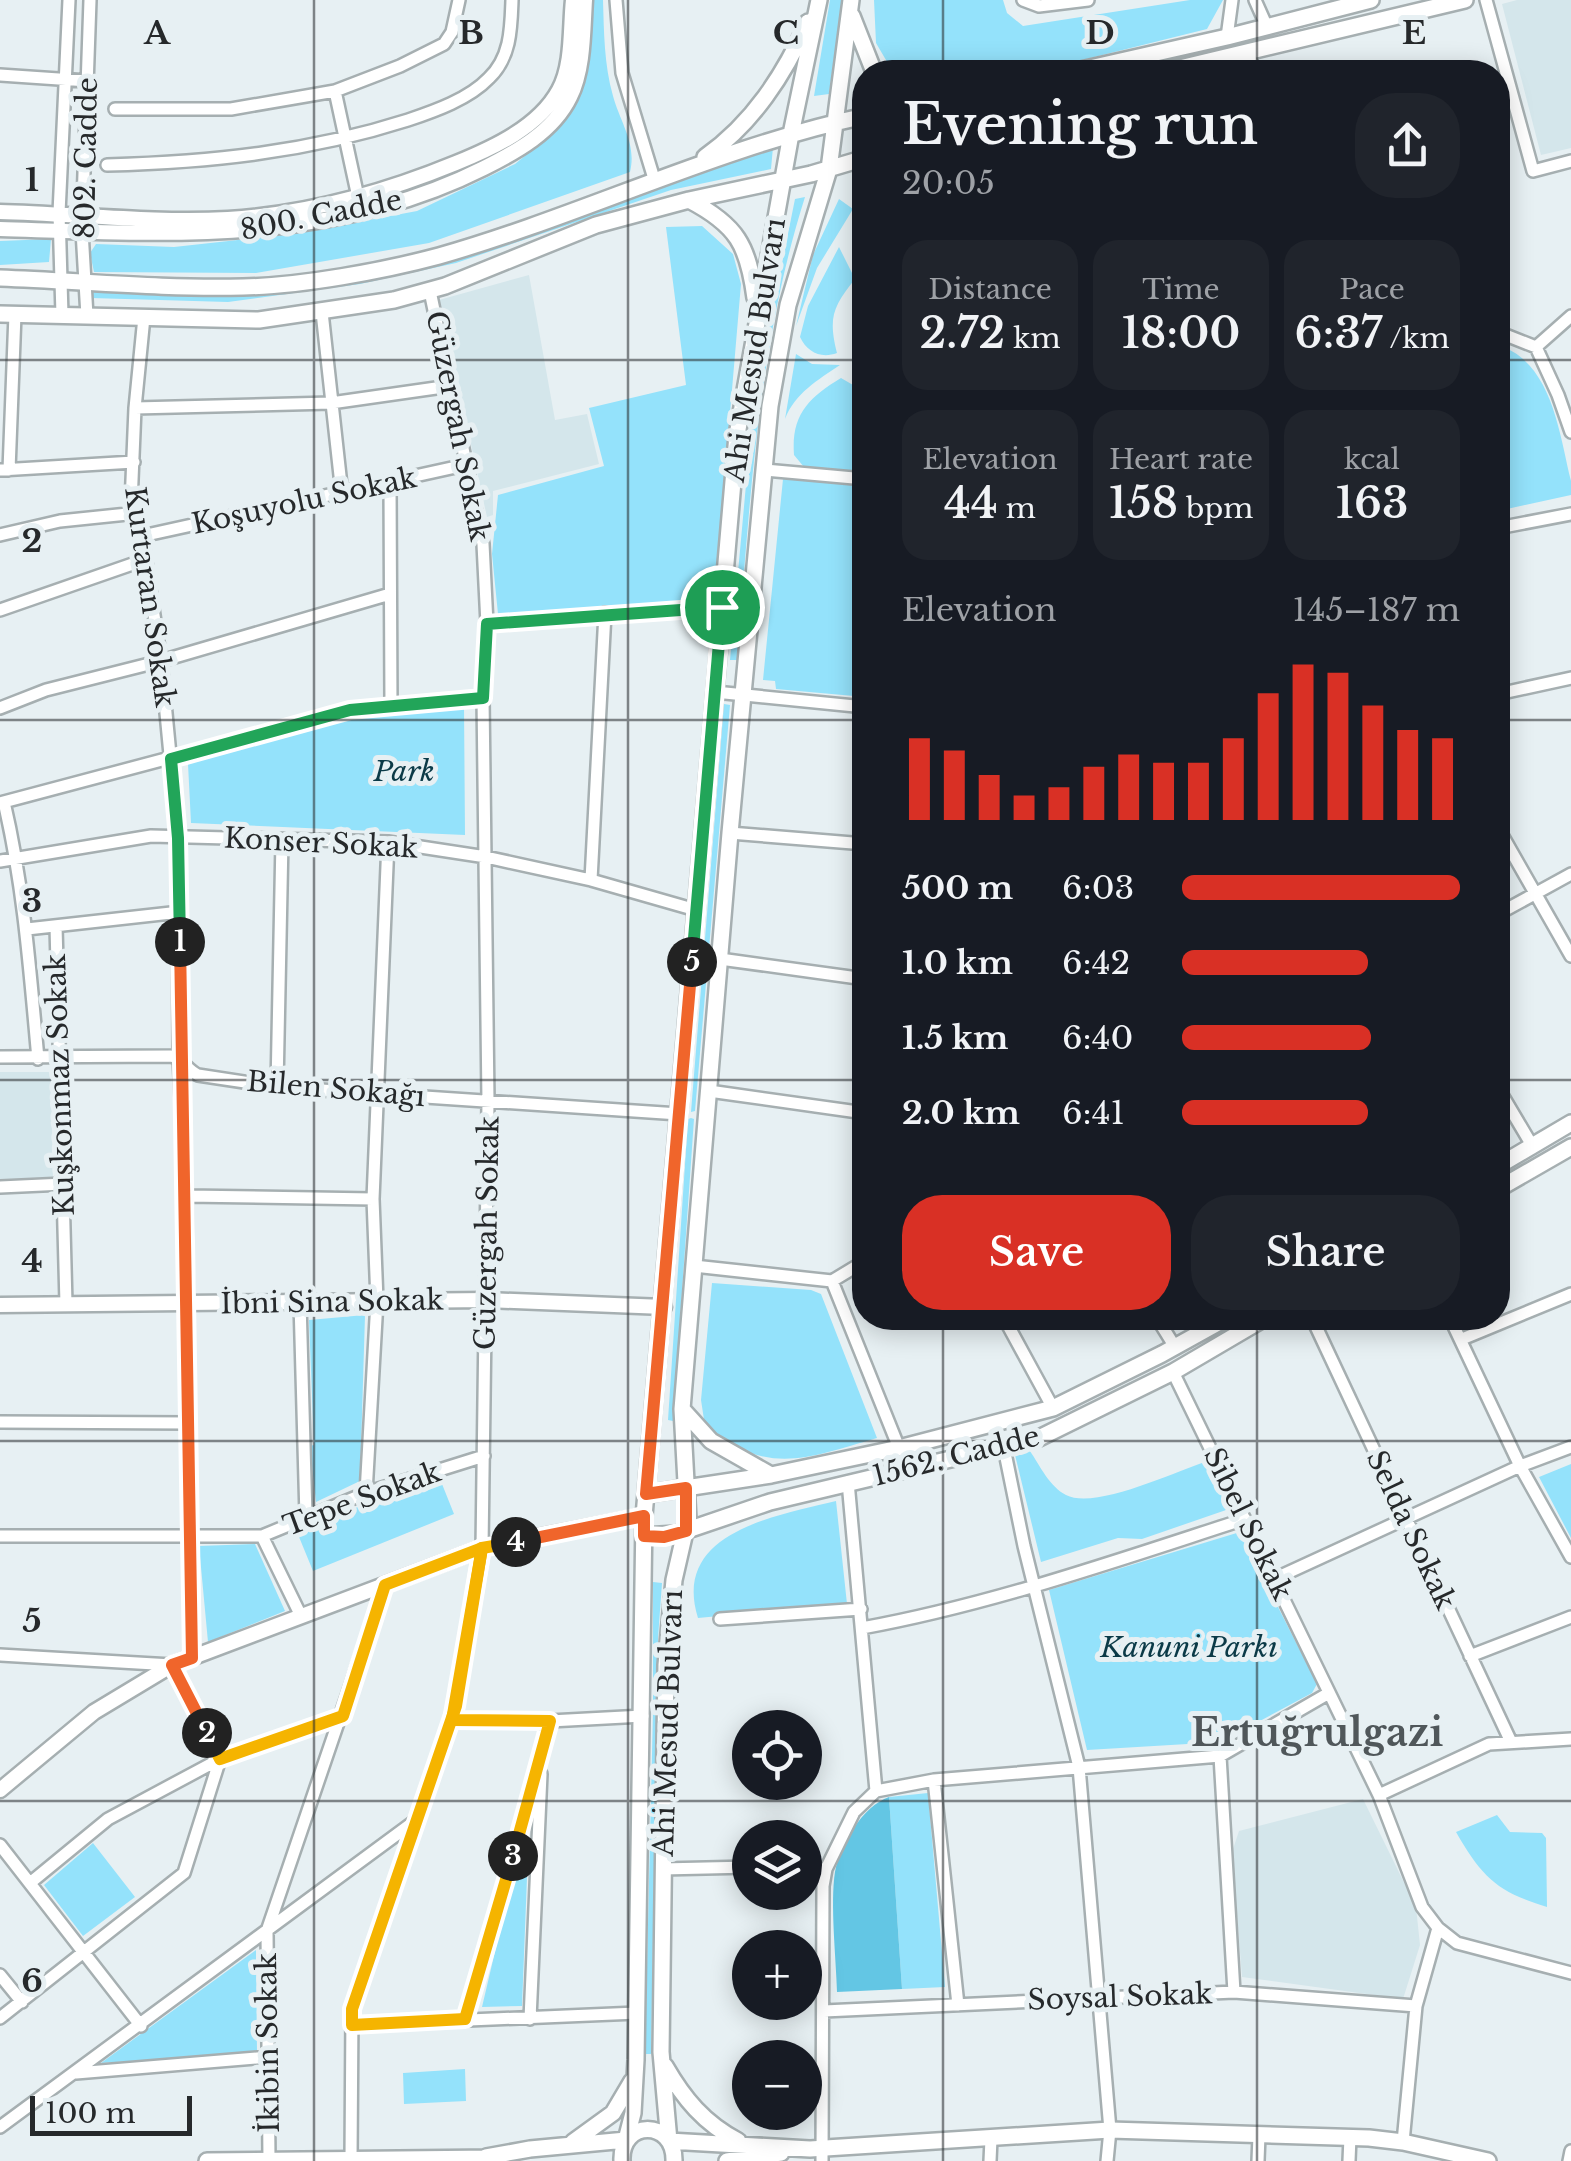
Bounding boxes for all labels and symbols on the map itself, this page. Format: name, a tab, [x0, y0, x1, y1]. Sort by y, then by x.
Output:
text: A	[143, 13, 171, 53]
text: B	[458, 13, 484, 53]
text: C	[773, 13, 799, 53]
text: D	[1085, 13, 1115, 53]
text: E	[1402, 13, 1426, 53]
street label: 802. Cadde	[67, 77, 105, 239]
text: 1	[25, 160, 39, 200]
street label: 800. Cadde	[237, 182, 405, 248]
street label: Ahi Mesud Bulvarı	[717, 215, 793, 486]
street label: Güzergah Sokak	[418, 308, 498, 545]
street label: Koşuyolu Sokak	[189, 460, 420, 542]
street label: Kurtaran Sokak	[117, 484, 183, 710]
text: 2	[22, 521, 42, 561]
pin	[680, 565, 765, 650]
park label: Park	[372, 754, 435, 789]
street label: Konser Sokak	[223, 820, 420, 866]
text: 3	[22, 881, 42, 921]
pin: 1	[155, 917, 205, 967]
pin: 5	[667, 937, 717, 987]
street label: Kuşkonmaz Sokak	[38, 953, 82, 1217]
street label: Bilen Sokağı	[245, 1064, 427, 1114]
street label: Güzergah Sokak	[467, 1115, 507, 1350]
text: 4	[21, 1241, 43, 1281]
street label: İbni Sina Sokak	[220, 1283, 445, 1321]
street label: 1562. Cadde	[869, 1418, 1043, 1494]
street label: Sibel Sokak	[1196, 1442, 1300, 1607]
street label: Selda Sokak	[1359, 1445, 1463, 1616]
street label: Tepe Sokak	[278, 1454, 446, 1544]
pin: 4	[491, 1517, 541, 1567]
street label: Ahi Mesud Bulvarı	[646, 1589, 690, 1858]
text: 5	[22, 1601, 42, 1641]
park label: Kanuni Parkı	[1099, 1630, 1278, 1665]
pin: 2	[182, 1708, 232, 1758]
district label: Ertuğrulgazi	[1191, 1709, 1443, 1756]
pin: 3	[488, 1831, 538, 1881]
street label: İkibin Sokak	[249, 1952, 287, 2133]
text: 6	[21, 1961, 43, 2001]
street label: Soysal Sokak	[1027, 1976, 1214, 2018]
scale bar	[30, 2091, 192, 2136]

